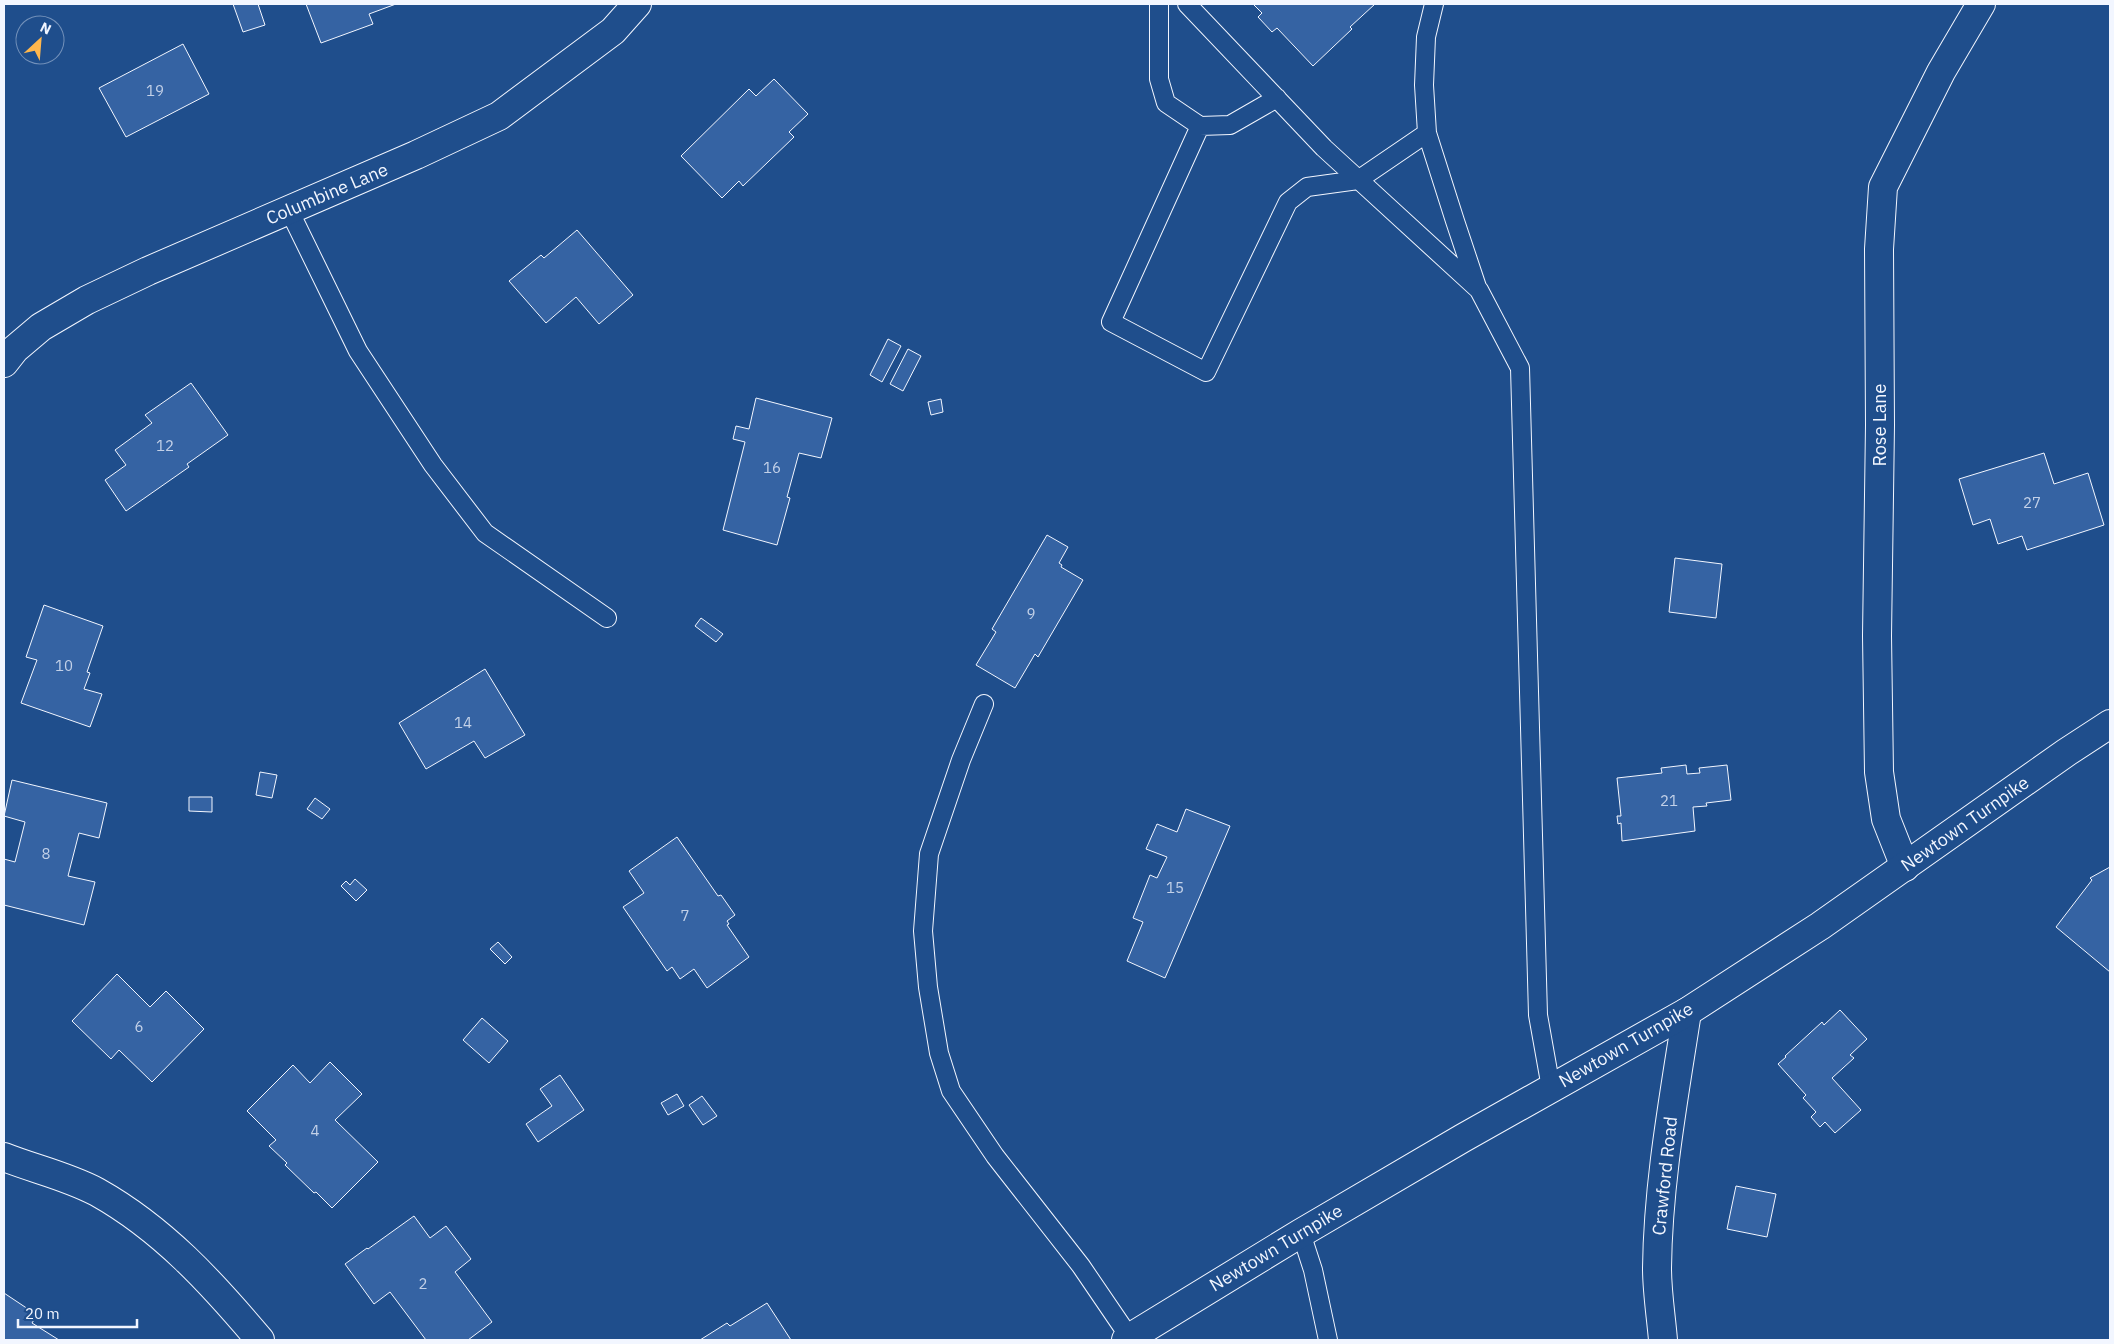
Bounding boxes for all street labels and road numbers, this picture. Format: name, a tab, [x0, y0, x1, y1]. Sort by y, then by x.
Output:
street label: Columbine Lane	[262, 157, 391, 230]
street label: Rose Lane	[1868, 383, 1891, 466]
street label: Newtown Turnpike	[1896, 771, 2033, 876]
street label: Newtown Turnpike	[1554, 997, 1697, 1092]
street label: Crawford Road	[1647, 1115, 1682, 1237]
street label: Newtown Turnpike	[1205, 1199, 1347, 1296]

